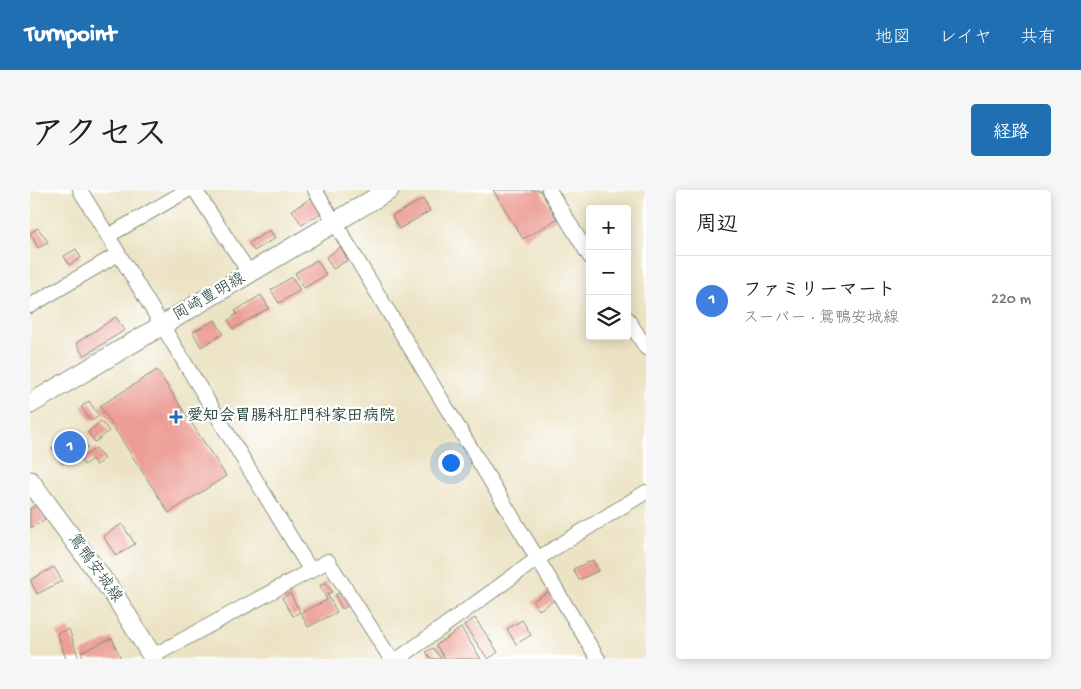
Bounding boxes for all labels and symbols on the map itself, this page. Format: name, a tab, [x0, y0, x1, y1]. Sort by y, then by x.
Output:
street label: 岡崎豊明線	[170, 268, 249, 326]
place label: 愛知会胃腸科肛門科家田病院	[187, 406, 395, 427]
marker: 愛知会胃腸科肛門科家田病院	[169, 410, 183, 424]
pin: 1	[54, 428, 86, 466]
your location	[438, 450, 464, 476]
street label: 鴛鴨安城線	[63, 530, 127, 607]

